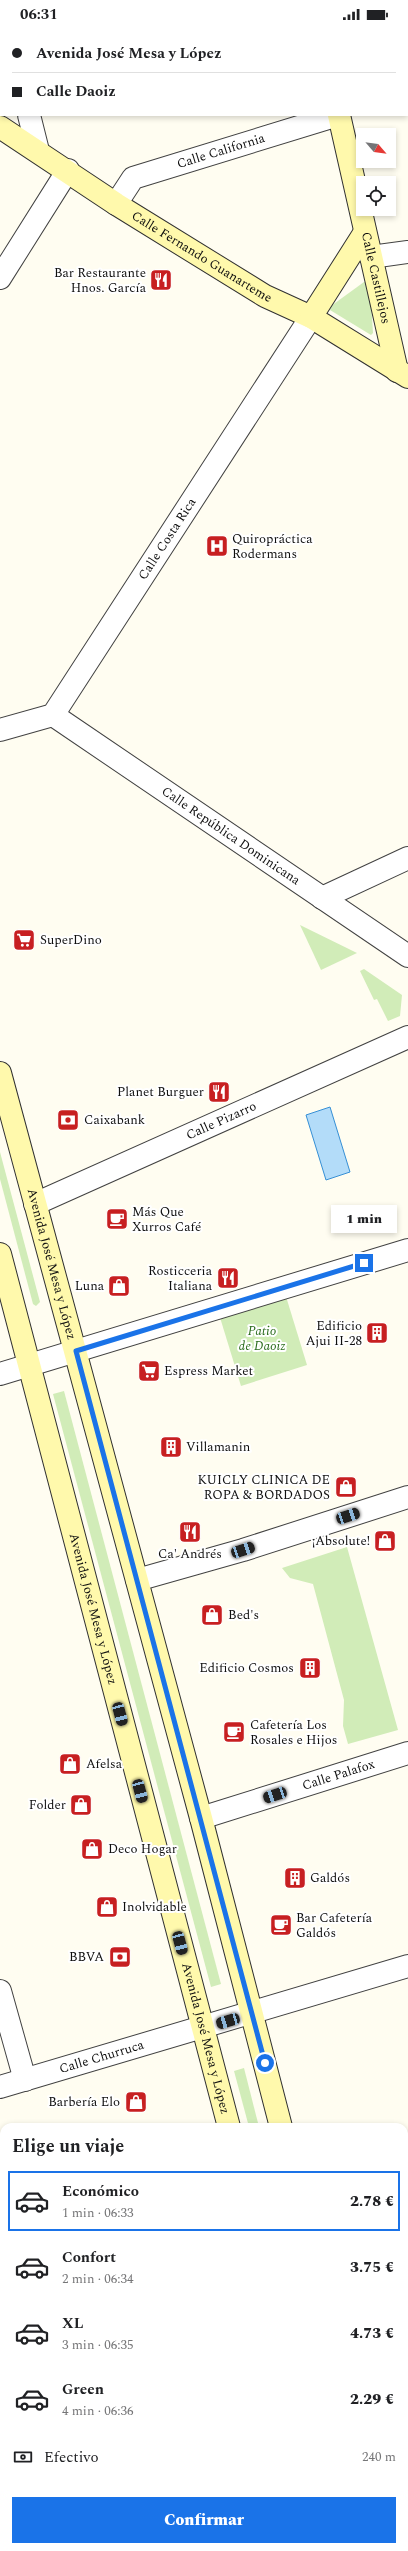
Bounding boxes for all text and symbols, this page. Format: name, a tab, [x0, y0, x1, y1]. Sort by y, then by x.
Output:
text: 06:31	[20, 3, 58, 26]
text: Avenida José Mesa y López	[36, 42, 222, 65]
text: Calle Daoiz	[36, 80, 116, 103]
street label: Calle California	[174, 128, 268, 174]
north arrow	[356, 128, 396, 168]
map controls	[356, 128, 396, 216]
button: locate	[356, 176, 396, 216]
street label: Calle Fernando Guanarteme	[128, 206, 275, 308]
street label: Calle Castillejos	[356, 230, 396, 326]
place label: Bar Restaurante Hnos. García	[54, 263, 147, 298]
restaurant icon: Bar Restaurante Hnos. García	[148, 267, 174, 293]
street label: Calle Costa Rica	[133, 493, 202, 584]
place label: Quiropráctica Rodermans	[232, 529, 313, 564]
hospital icon: Quiropráctica Rodermans	[204, 533, 230, 559]
street label: Calle República Dominicana	[157, 781, 305, 890]
supermarket icon: SuperDino	[11, 927, 37, 953]
place label: SuperDino	[40, 930, 102, 950]
restaurant icon: Planet Burguer	[206, 1079, 232, 1105]
place label: Planet Burguer	[117, 1082, 204, 1102]
street label: Calle Pizarro	[183, 1096, 260, 1145]
bank icon: Caixabank	[55, 1107, 81, 1133]
place label: Caixabank	[84, 1110, 145, 1130]
street label: Avenida José Mesa y López	[22, 1186, 82, 1342]
place label: Más Que Xurros Café	[132, 1202, 201, 1237]
callout: 1 min	[331, 1205, 397, 1233]
cafe icon: Más Que Xurros Café	[104, 1206, 130, 1232]
text: 1 min	[346, 1209, 382, 1229]
route end	[355, 1254, 373, 1272]
place label: Rosticceria Italiana	[148, 1261, 213, 1296]
restaurant icon: Rosticceria Italiana	[215, 1265, 241, 1291]
shop icon: Luna	[106, 1273, 132, 1299]
place label: Luna	[75, 1276, 105, 1296]
place label: Edificio Ajui II-28	[306, 1316, 362, 1351]
building icon: Edificio Ajui II-28	[364, 1320, 390, 1346]
park label: Patio de Daoiz	[238, 1321, 286, 1356]
supermarket icon: Espress Market	[136, 1358, 162, 1384]
place label: Espress Market	[164, 1361, 254, 1381]
building icon: Villamanin	[158, 1434, 184, 1460]
place label: Villamanin	[186, 1437, 251, 1457]
place label: KUICLY CLINICA DE ROPA & BORDADOS	[197, 1470, 330, 1505]
shop icon: KUICLY CLINICA DE ROPA & BORDADOS	[333, 1474, 359, 1500]
car	[335, 1507, 361, 1525]
restaurant icon: Ca' Andrés	[177, 1519, 203, 1545]
shop icon: ¡Absolute!	[372, 1528, 398, 1554]
street label: Avenida José Mesa y López	[64, 1531, 123, 1687]
place label: ¡Absolute!	[312, 1531, 370, 1551]
car	[230, 1541, 256, 1559]
place label: Ca' Andrés	[158, 1544, 222, 1564]
shop icon: Bed's	[199, 1602, 225, 1628]
place label: Bed's	[228, 1605, 259, 1625]
building icon: Edificio Cosmos	[297, 1655, 323, 1681]
place label: Edificio Cosmos	[199, 1658, 294, 1678]
car	[111, 1701, 129, 1727]
place label: Cafetería Los Rosales e Hijos	[250, 1715, 337, 1750]
cafe icon: Cafetería Los Rosales e Hijos	[221, 1719, 247, 1745]
shop icon: Afelsa	[57, 1751, 83, 1777]
place label: Afelsa	[86, 1754, 123, 1774]
street label: Calle Palafox	[300, 1754, 378, 1796]
car	[131, 1778, 149, 1804]
car	[262, 1786, 288, 1804]
shop icon: Folder	[68, 1792, 94, 1818]
place label: Folder	[29, 1795, 66, 1815]
shop icon: Deco Hogar	[79, 1836, 105, 1862]
place label: Deco Hogar	[108, 1839, 177, 1859]
building icon: Galdós	[282, 1865, 308, 1891]
place label: Galdós	[310, 1868, 350, 1888]
shop icon: Inolvidable	[94, 1894, 120, 1920]
place label: Inolvidable	[122, 1897, 187, 1917]
place label: Bar Cafetería Galdós	[296, 1908, 373, 1943]
cafe icon: Bar Cafetería Galdós	[268, 1912, 294, 1938]
car	[171, 1930, 189, 1956]
bank icon: BBVA	[107, 1944, 133, 1970]
place label: BBVA	[69, 1947, 104, 1967]
street label: Avenida José Mesa y López	[176, 1960, 235, 2116]
car	[215, 2012, 241, 2030]
street label: Calle Churruca	[57, 2035, 147, 2079]
route start	[256, 2054, 274, 2072]
shop icon: Barbería Elo	[123, 2089, 149, 2115]
place label: Barbería Elo	[48, 2092, 120, 2112]
text: Elige un viaje	[12, 2133, 124, 2160]
text: Económico	[62, 2180, 139, 2203]
icon: car	[14, 2183, 50, 2219]
text: 2.78 €	[350, 2190, 394, 2213]
text: 1 min · 06:33	[62, 2203, 134, 2223]
text: Confort	[62, 2246, 116, 2269]
icon: car	[14, 2249, 50, 2285]
text: 3.75 €	[350, 2256, 394, 2279]
text: 2 min · 06:34	[62, 2269, 134, 2289]
text: XL	[62, 2312, 83, 2335]
icon: car	[14, 2315, 50, 2351]
text: 4.73 €	[350, 2322, 394, 2345]
text: 3 min · 06:35	[62, 2335, 134, 2355]
text: Green	[62, 2378, 104, 2401]
icon: car	[14, 2381, 50, 2417]
text: 2.29 €	[350, 2388, 394, 2411]
text: 4 min · 06:36	[62, 2401, 134, 2421]
icon: cash	[12, 2446, 34, 2468]
text: Efectivo	[44, 2446, 99, 2469]
text: 240 m	[362, 2447, 396, 2467]
button: Confirmar	[12, 2497, 396, 2543]

